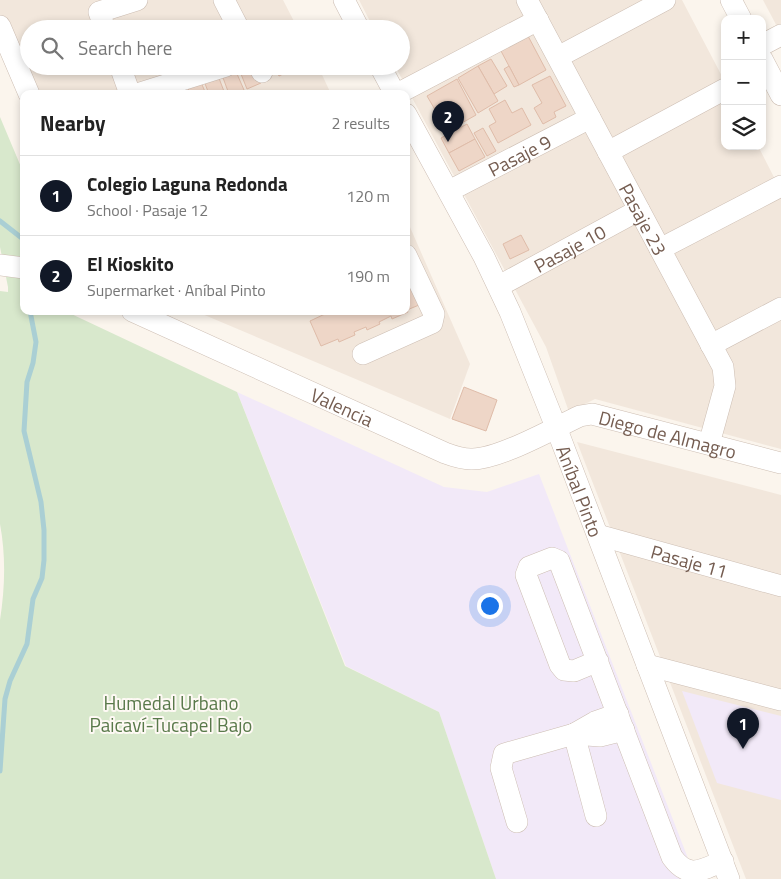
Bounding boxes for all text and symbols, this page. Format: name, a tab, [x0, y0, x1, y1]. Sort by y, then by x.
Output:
map controls	[721, 15, 766, 150]
button: +	[721, 15, 766, 60]
search box	[20, 20, 410, 75]
text: Search here	[78, 33, 172, 62]
icon: search	[38, 34, 66, 62]
button: −	[721, 60, 766, 105]
pin: 2	[432, 101, 464, 142]
button: layers	[721, 105, 766, 150]
text: Nearby	[40, 107, 105, 139]
text: 2 results	[331, 111, 390, 135]
street label: Pasaje 9	[482, 126, 556, 183]
text: Colegio Laguna Redonda	[87, 169, 288, 198]
street label: Pasaje 23	[613, 177, 675, 260]
text: 1	[52, 184, 60, 208]
text: 120 m	[346, 184, 390, 208]
text: School · Pasaje 12	[87, 198, 208, 222]
street label: Pasaje 10	[528, 216, 611, 279]
text: El Kioskito	[87, 249, 174, 278]
text: 2	[52, 264, 60, 288]
text: 190 m	[346, 264, 390, 288]
text: Supermarket · Aníbal Pinto	[87, 278, 266, 302]
street label: Valencia	[306, 380, 379, 434]
street label: Diego de Almagro	[596, 402, 740, 465]
street label: Aníbal Pinto	[550, 441, 611, 541]
street label: Pasaje 11	[648, 536, 731, 585]
your location	[477, 593, 503, 619]
park label: Humedal Urbano Paicaví-Tucapel Bajo	[90, 688, 252, 739]
pin: 1	[727, 708, 759, 749]

